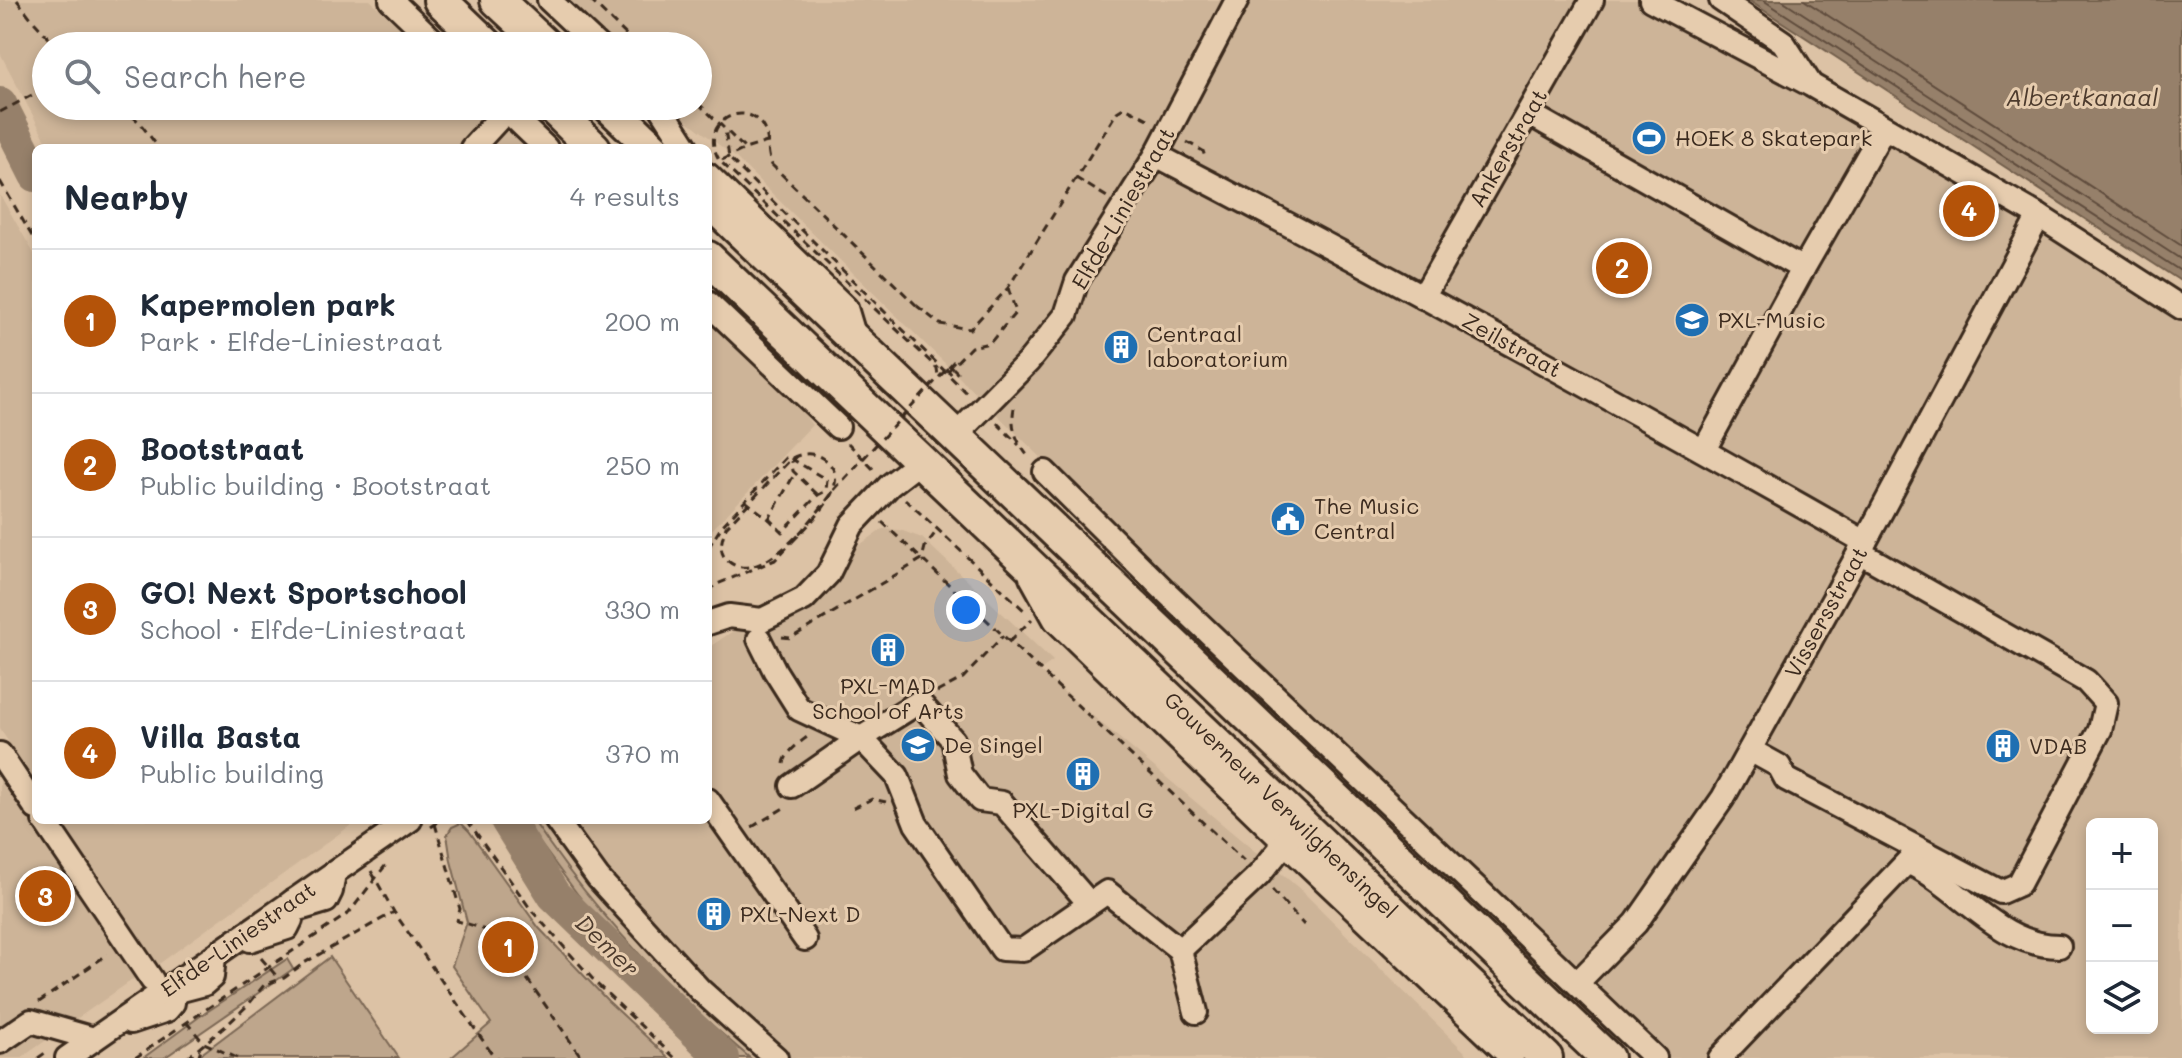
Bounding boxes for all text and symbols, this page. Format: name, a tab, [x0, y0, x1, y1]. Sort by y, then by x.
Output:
search box	[32, 32, 712, 120]
icon: search	[60, 54, 104, 98]
text: Search here	[124, 56, 307, 96]
water label: Albertkanaal	[2006, 81, 2158, 112]
street label: Ankerstraat	[1462, 83, 1553, 212]
sports icon: HOEK 8 Skatepark	[1630, 119, 1668, 157]
street label: Elfde-Liniestraat	[1064, 121, 1181, 294]
place label: HOEK 8 Skatepark	[1675, 123, 1873, 152]
text: Nearby	[64, 174, 189, 219]
text: 4 results	[570, 179, 680, 213]
pin: 4	[1943, 181, 1995, 241]
pin: 2	[1596, 238, 1648, 298]
text: Kapermolen park	[140, 284, 396, 324]
school or university icon: PXL-Music	[1673, 301, 1711, 339]
text: 1	[84, 304, 96, 338]
text: 200 m	[604, 304, 680, 338]
street label: Zeilstraat	[1457, 305, 1567, 384]
place label: PXL-Music	[1718, 305, 1826, 334]
place label: Centraal laboratorium	[1147, 319, 1288, 373]
text: Park · Elfde-Liniestraat	[140, 324, 443, 358]
building icon: Centraal laboratorium	[1102, 328, 1140, 366]
text: Bootstraat	[140, 428, 304, 468]
text: 2	[83, 448, 97, 482]
text: 250 m	[605, 448, 680, 482]
text: Public building · Bootstraat	[140, 468, 491, 502]
place label: The Music Central	[1314, 491, 1419, 545]
public building icon: The Music Central	[1269, 500, 1307, 538]
street label: Vissersstraat	[1777, 541, 1874, 683]
text: GO! Next Sportschool	[140, 572, 467, 612]
your location	[946, 590, 986, 630]
text: 3	[82, 592, 98, 626]
text: 330 m	[604, 592, 680, 626]
text: School · Elfde-Liniestraat	[140, 612, 466, 646]
building icon: PXL-MAD School of Arts	[869, 631, 907, 669]
place label: PXL-MAD School of Arts	[812, 671, 964, 725]
street label: Gouverneur Verwilghensingel	[1158, 685, 1404, 924]
text: Villa Basta	[140, 716, 301, 756]
school or university icon: De Singel	[899, 726, 937, 764]
building icon: VDAB	[1984, 727, 2022, 765]
place label: De Singel	[944, 730, 1043, 759]
place label: VDAB	[2029, 731, 2087, 760]
text: 4	[82, 736, 98, 770]
text: 370 m	[605, 736, 680, 770]
building icon: PXL-Digital G	[1064, 755, 1102, 793]
text: Public building	[140, 756, 324, 790]
place label: PXL-Digital G	[1012, 795, 1154, 824]
map controls	[2086, 818, 2158, 1034]
button: +	[2086, 818, 2158, 890]
pin: 3	[19, 866, 71, 926]
street label: Elfde-Liniestraat	[154, 874, 321, 1003]
button: −	[2086, 890, 2158, 962]
building icon: PXL-Next D	[695, 895, 733, 933]
place label: PXL-Next D	[740, 899, 860, 928]
water label: Demer	[569, 907, 647, 983]
pin: 1	[482, 917, 534, 977]
button: layers	[2086, 962, 2158, 1034]

